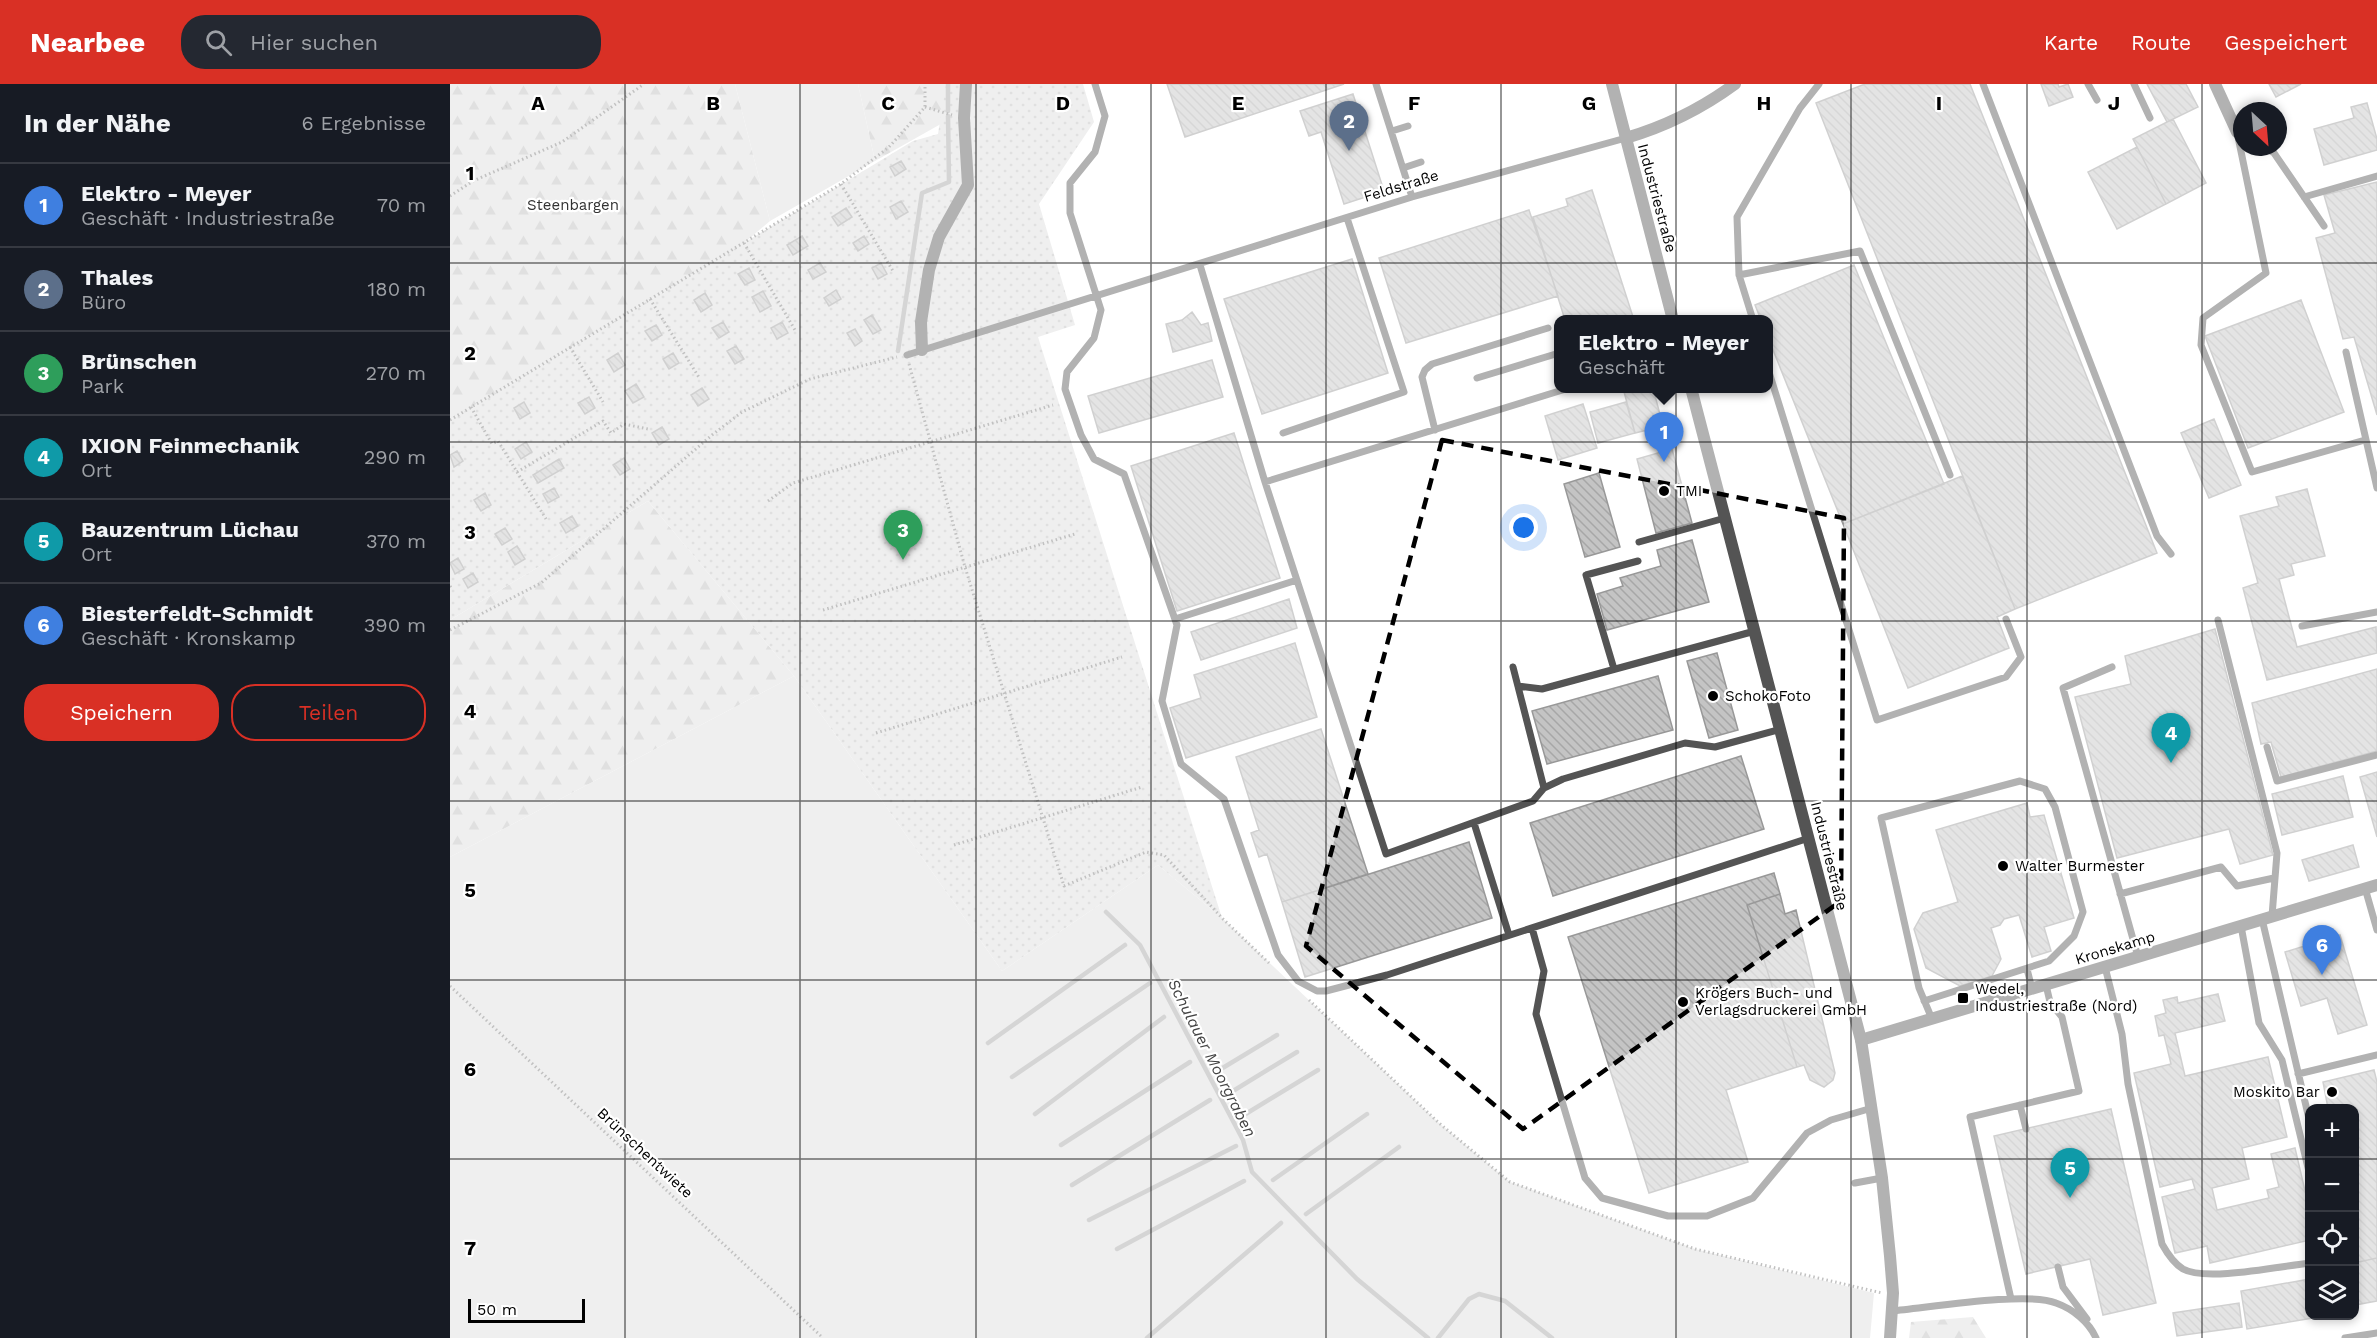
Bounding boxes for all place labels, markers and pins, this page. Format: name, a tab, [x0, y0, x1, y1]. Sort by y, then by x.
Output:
pin: 2	[1330, 101, 1368, 151]
pin: 1	[1644, 412, 1684, 462]
place label: TMI	[1676, 482, 1702, 500]
marker: TMI	[1657, 484, 1671, 498]
pin: 3	[884, 510, 922, 560]
place label: SchokoFoto	[1725, 687, 1811, 705]
marker: SchokoFoto	[1706, 689, 1720, 703]
pin: 4	[2152, 714, 2190, 763]
place label: Walter Burmester	[2015, 857, 2145, 875]
marker: Walter Burmester	[1996, 859, 2010, 873]
pin: 6	[2302, 926, 2342, 975]
place label: Wedel, Industriestraße (Nord)	[1975, 980, 2137, 1015]
place label: Krögers Buch- und Verlagsdruckerei GmbH	[1695, 984, 1867, 1019]
marker: Wedel, Industriestraße (Nord)	[1956, 991, 1970, 1005]
marker: Krögers Buch- und Verlagsdruckerei GmbH	[1676, 995, 1690, 1009]
place label: Moskito Bar	[2233, 1083, 2320, 1101]
marker: Moskito Bar	[2325, 1085, 2339, 1099]
pin: 5	[2050, 1148, 2090, 1198]

